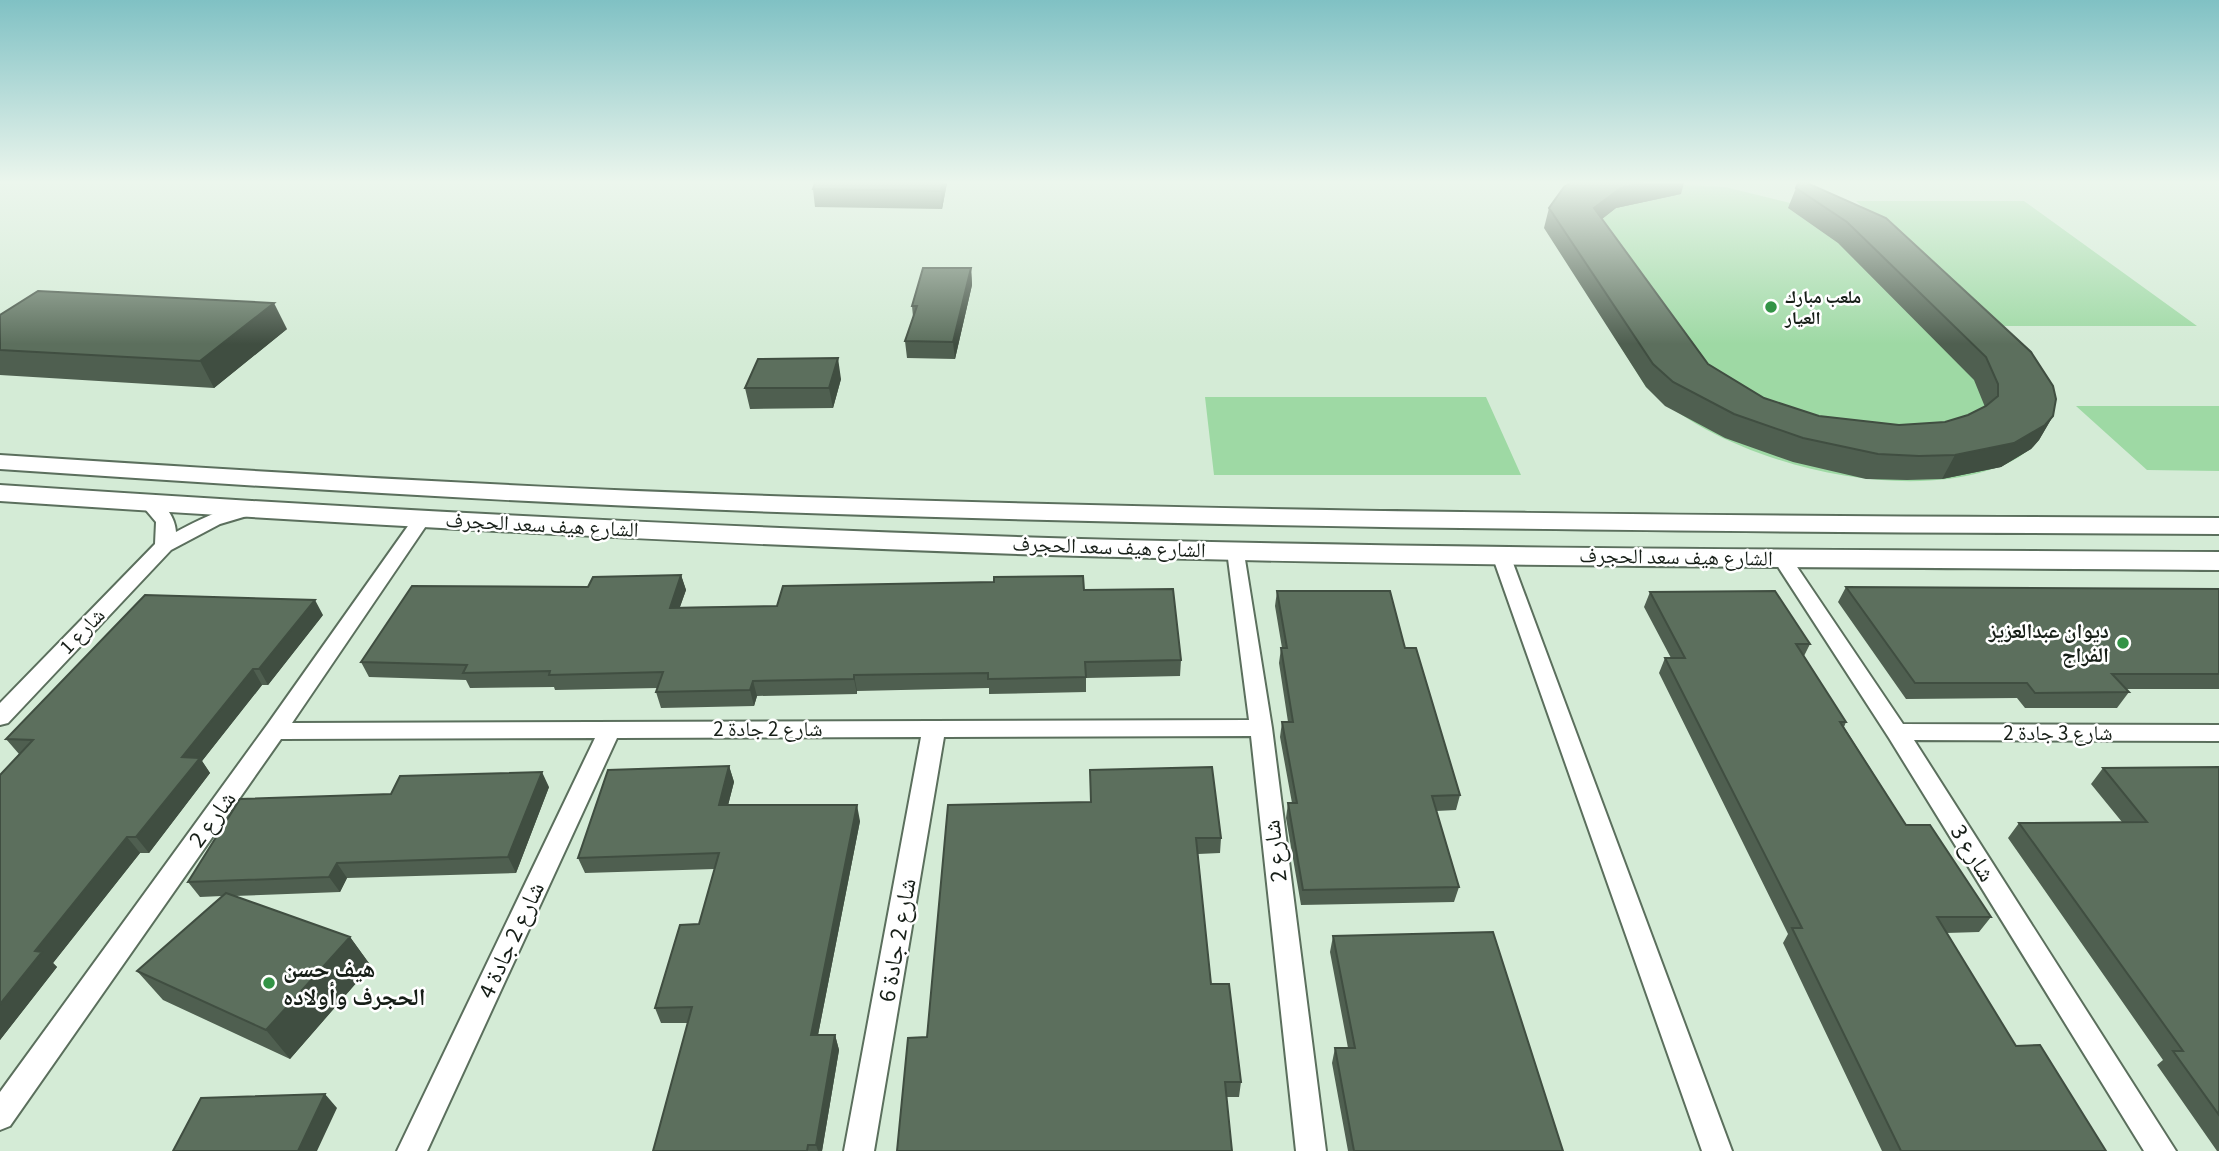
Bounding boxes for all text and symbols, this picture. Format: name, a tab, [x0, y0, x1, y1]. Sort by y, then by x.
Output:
place label: ملعب مبارك العيار	[1784, 285, 1861, 331]
marker: ملعب مبارك العيار	[1763, 299, 1779, 315]
street label: الشارع هيف سعد الحجرف	[445, 505, 639, 545]
street label: الشارع هيف سعد الحجرف	[1012, 529, 1206, 565]
street label: الشارع هيف سعد الحجرف	[1579, 540, 1773, 574]
street label: شارع 1	[52, 601, 112, 661]
place label: ديوان عبدالعزيز الفراج	[1988, 616, 2109, 670]
marker: ديوان عبدالعزيز الفراج	[2115, 635, 2131, 651]
street label: شارع 2 جادة 2	[713, 714, 823, 744]
street label: شارع 3 جادة 2	[2003, 718, 2113, 748]
street label: شارع 2	[180, 784, 245, 855]
street label: شارع 2	[1254, 818, 1297, 884]
street label: شارع 3	[1941, 818, 2004, 889]
street label: شارع 2 جادة 4	[469, 876, 554, 1004]
street label: شارع 2 جادة 6	[869, 876, 926, 1005]
place label: هيف حسن الحجرف وأولاده	[283, 952, 426, 1015]
marker: هيف حسن الحجرف وأولاده	[261, 975, 277, 991]

